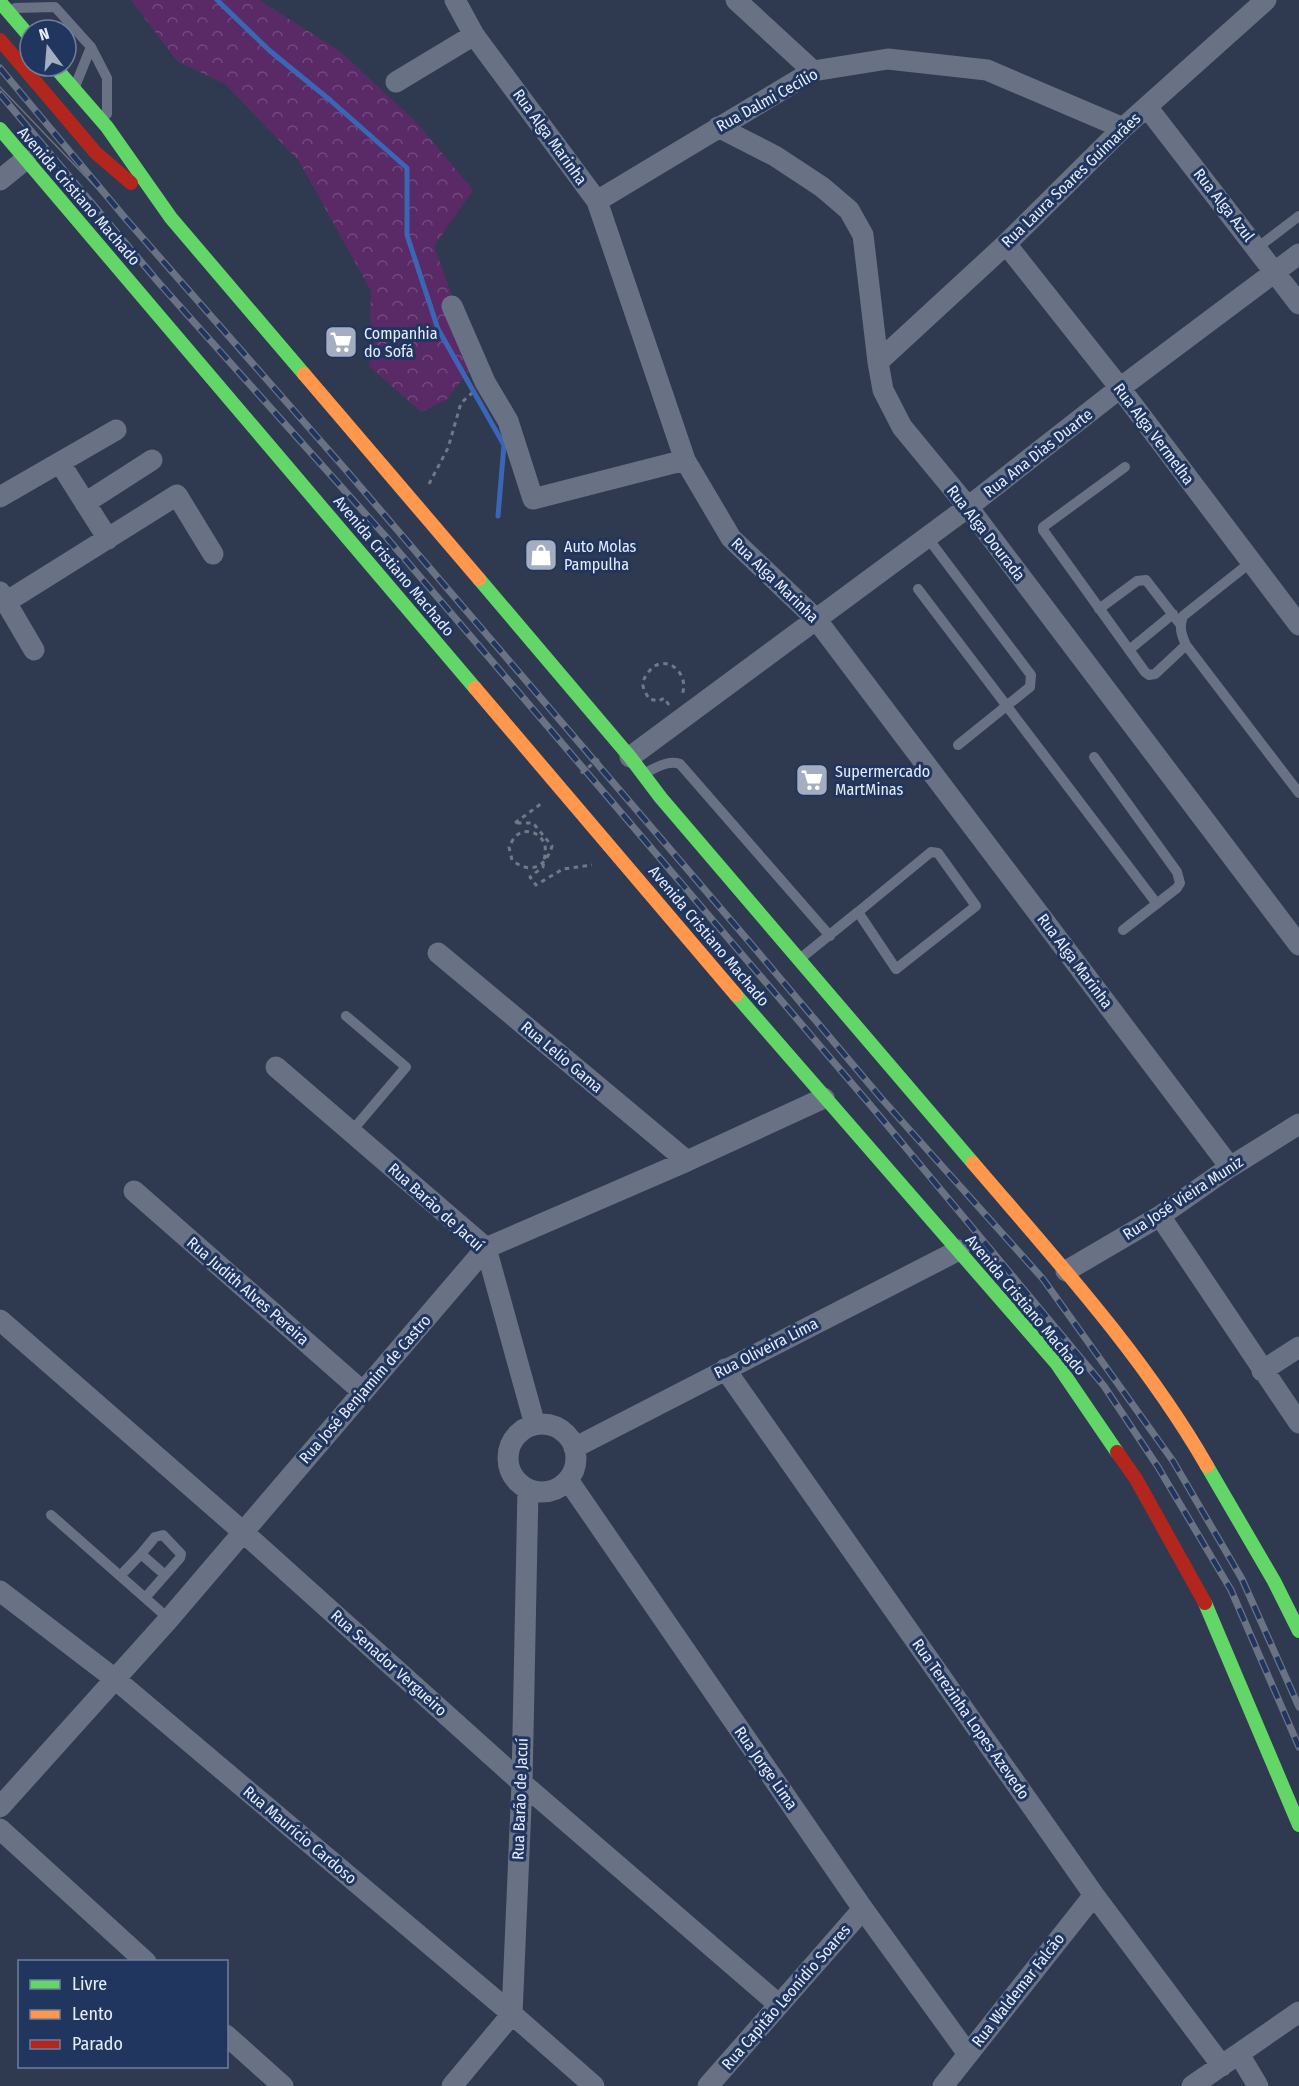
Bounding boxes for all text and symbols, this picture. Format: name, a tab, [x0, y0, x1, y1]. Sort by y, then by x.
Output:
north arrow	[18, 18, 78, 78]
text: N	[37, 24, 51, 45]
street label: Rua Dalmi Cecílio	[713, 64, 821, 136]
street label: Rua Alga Marinha	[509, 85, 591, 189]
street label: Rua Laura Soares Guimarães	[998, 109, 1144, 251]
street label: Avenida Cristiano Machado	[14, 123, 144, 269]
street label: Rua Alga Azul	[1190, 165, 1258, 245]
supermarket icon: Companhia do Sofá	[323, 324, 359, 360]
place label: Companhia do Sofá	[364, 324, 438, 361]
street label: Rua Alga Vermelha	[1110, 380, 1198, 489]
street label: Rua Ana Dias Duarte	[980, 405, 1096, 501]
street label: Rua Alga Dourada	[943, 482, 1029, 585]
street label: Avenida Cristiano Machado	[330, 492, 458, 640]
street label: Rua Alga Marinha	[728, 534, 823, 626]
shop icon: Auto Molas Pampulha	[523, 537, 559, 573]
place label: Auto Molas Pampulha	[564, 537, 637, 574]
supermarket icon: Supermercado MartMinas	[794, 762, 830, 798]
place label: Supermercado MartMinas	[835, 762, 930, 799]
street label: Avenida Cristiano Machado	[645, 862, 773, 1010]
street label: Rua Alga Marinha	[1033, 910, 1117, 1012]
street label: Rua Lelio Gama	[517, 1017, 607, 1097]
street label: Rua José Vieira Muniz	[1119, 1152, 1247, 1244]
street label: Rua Barão de Jacuí	[384, 1159, 488, 1255]
street label: Avenida Cristiano Machado	[962, 1231, 1090, 1379]
street label: Rua Judith Alves Pereira	[183, 1233, 313, 1349]
street label: Rua José Benjamim de Castro	[295, 1311, 435, 1467]
street label: Rua Oliveira Lima	[711, 1314, 821, 1382]
street label: Rua Senador Vergueiro	[327, 1606, 451, 1720]
street label: Rua Terezinha Lopes Azevedo	[908, 1635, 1034, 1803]
street label: Rua Jorge Lima	[730, 1723, 802, 1813]
street label: Rua Barão de Jacuí	[508, 1738, 532, 1860]
street label: Rua Maurício Cardoso	[239, 1782, 361, 1888]
street label: Rua Capitão Leonídio Soares	[718, 1920, 854, 2074]
street label: Rua Waldemar Falcão	[968, 1929, 1068, 2051]
legend	[18, 1960, 228, 2068]
text: Livre	[72, 1973, 107, 1995]
text: Lento	[72, 2003, 113, 2025]
text: Parado	[72, 2033, 123, 2055]

